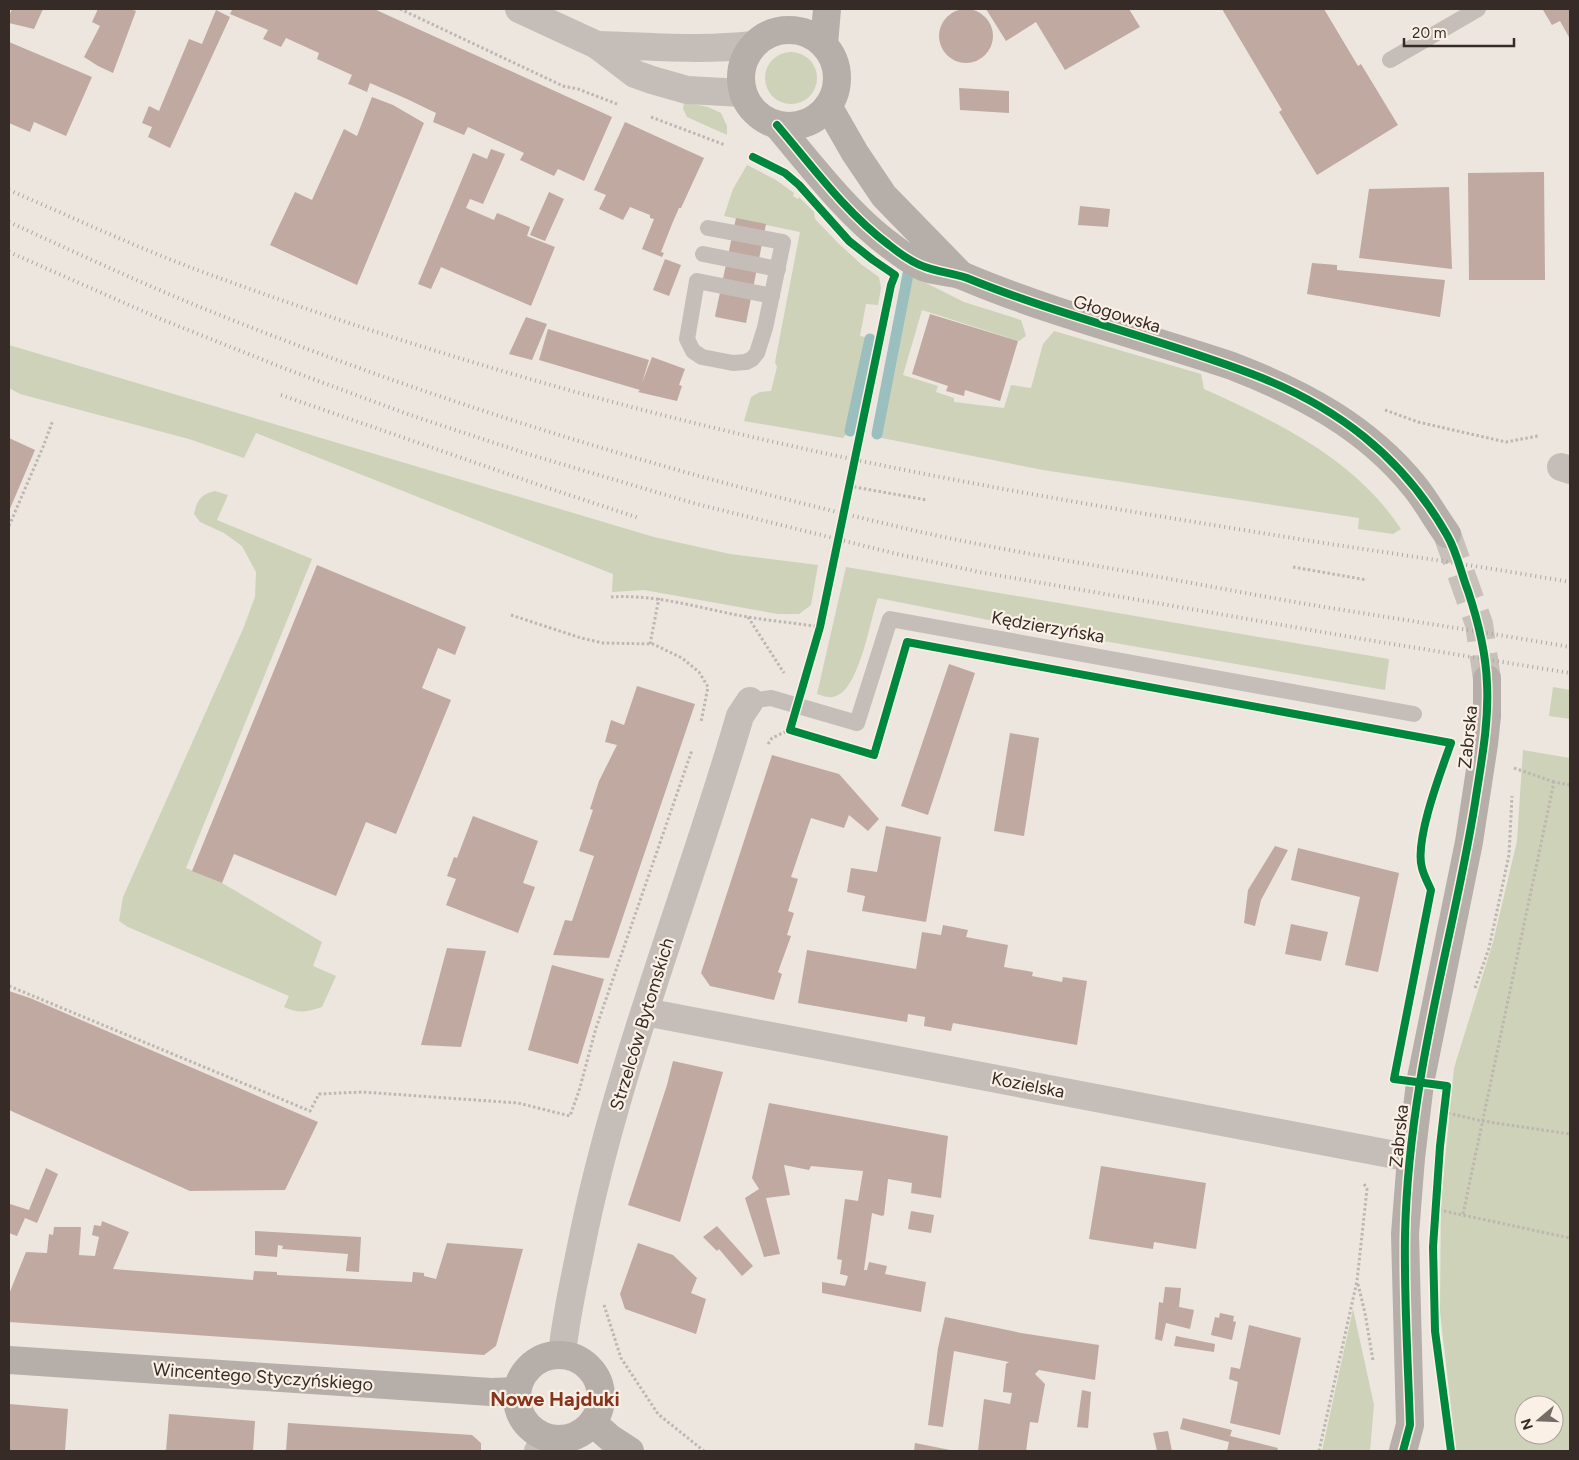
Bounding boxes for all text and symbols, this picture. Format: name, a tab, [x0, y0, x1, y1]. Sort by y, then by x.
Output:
scale bar	[1404, 15, 1514, 47]
text: 20 m	[1412, 24, 1446, 42]
street label: Głogowska	[1071, 290, 1163, 338]
street label: Kędzierzyńska	[990, 606, 1106, 648]
street label: Zabrska	[1454, 704, 1482, 770]
street label: Strzelców Bytomskich	[605, 935, 679, 1113]
street label: Kozielska	[989, 1067, 1067, 1103]
street label: Zabrska	[1385, 1103, 1413, 1169]
street label: Wincentego Styczyńskiego	[152, 1358, 374, 1396]
district label: Nowe Hajduki	[490, 1387, 620, 1411]
north arrow	[1514, 1395, 1564, 1445]
text: N	[1517, 1416, 1537, 1432]

